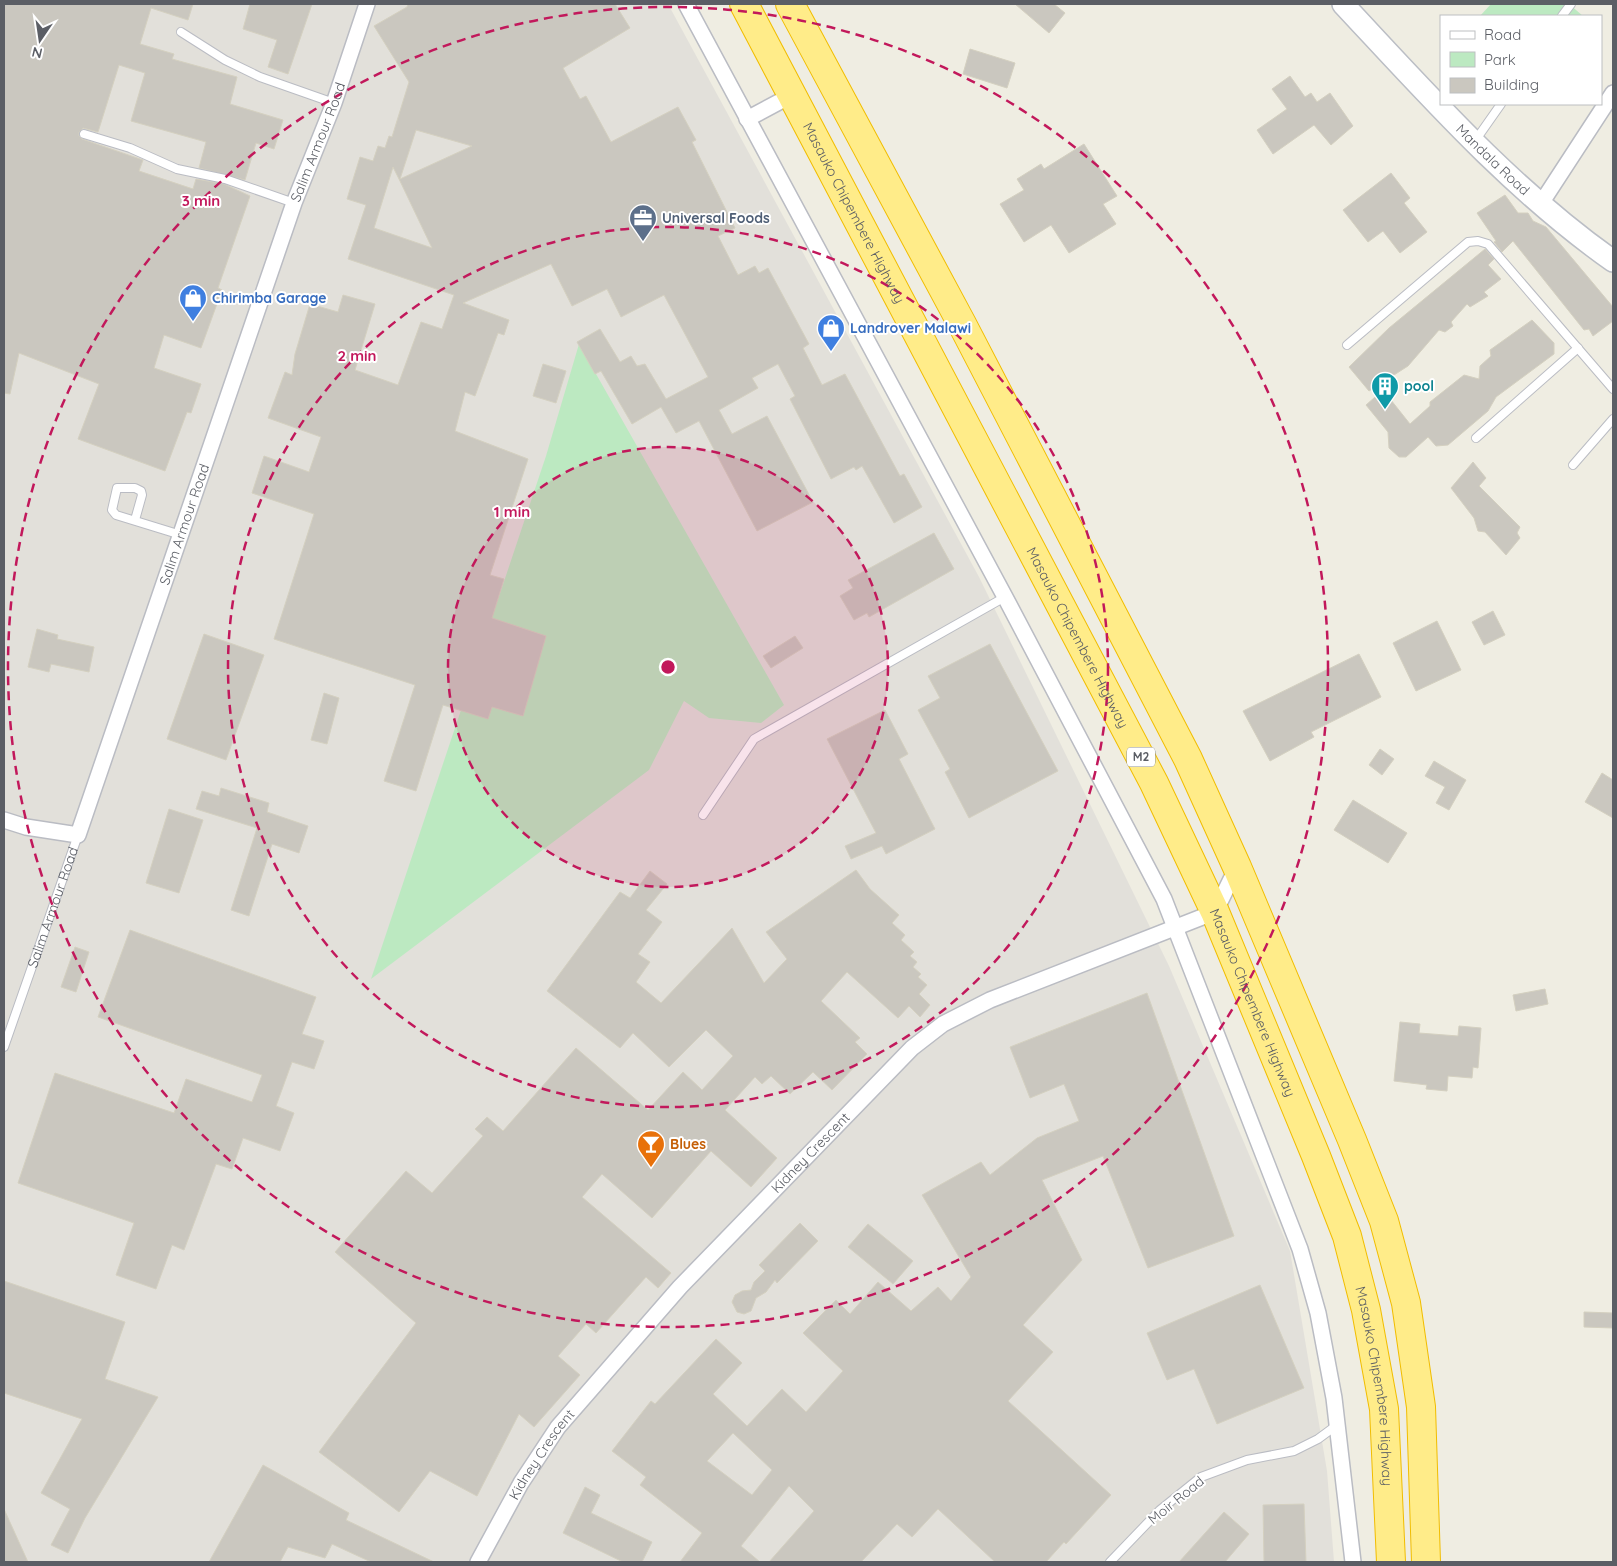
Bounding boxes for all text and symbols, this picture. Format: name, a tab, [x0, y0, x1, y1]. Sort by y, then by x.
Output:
north arrow	[15, 15, 65, 65]
legend	[1440, 15, 1602, 105]
text: Road	[1484, 25, 1521, 44]
text: N	[30, 43, 44, 63]
text: Park	[1484, 50, 1516, 69]
text: Building	[1484, 75, 1539, 94]
street label: Salim Armour Road	[286, 80, 349, 204]
street label: Masauko Chipembere Highway	[799, 119, 909, 306]
street label: Mandala Road	[1452, 120, 1533, 199]
text: 3 min	[182, 191, 220, 210]
office icon: Universal Foods	[628, 203, 658, 242]
place label: Universal Foods	[662, 209, 770, 227]
shop icon: Chirimba Garage	[178, 283, 208, 322]
place label: Chirimba Garage	[212, 289, 326, 307]
shop icon: Landrover Malawi	[816, 313, 846, 352]
place label: Landrover Malawi	[850, 319, 971, 337]
text: 2 min	[337, 346, 377, 365]
building icon: pool	[1370, 371, 1400, 410]
place label: pool	[1404, 377, 1434, 395]
street label: Salim Armour Road	[155, 461, 213, 587]
text: 1 min	[494, 502, 530, 521]
street label: Masauko Chipembere Highway	[1022, 544, 1132, 731]
centre of rings	[659, 658, 677, 676]
road number: M2	[1127, 748, 1155, 766]
street label: Salim Armour Road	[23, 844, 82, 970]
street label: Masauko Chipembere Highway	[1206, 906, 1299, 1099]
street label: Kidney Crescent	[767, 1108, 854, 1197]
bar icon: Blues	[636, 1129, 666, 1168]
place label: Blues	[670, 1135, 706, 1153]
street label: Masauko Chipembere Highway	[1351, 1284, 1397, 1486]
street label: Kidney Crescent	[505, 1405, 579, 1503]
street label: Moir Road	[1144, 1472, 1208, 1528]

